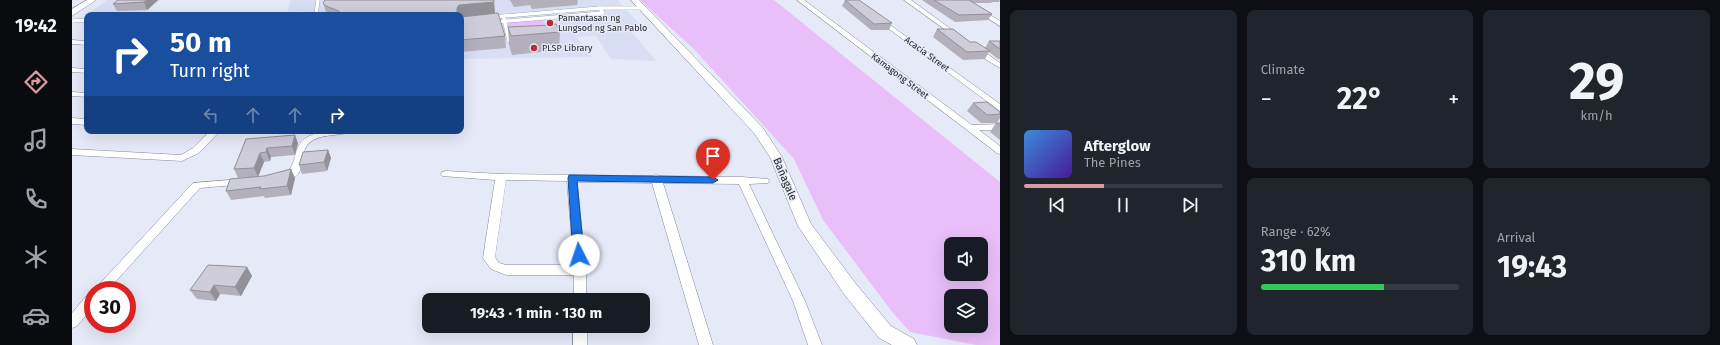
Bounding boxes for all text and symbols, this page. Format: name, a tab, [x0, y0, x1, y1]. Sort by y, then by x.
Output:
place label: Pamantasan ng Lungsod ng San Pablo	[558, 13, 647, 33]
text: 19:42	[15, 15, 57, 37]
marker: Pamantasan ng Lungsod ng San Pablo	[545, 18, 555, 28]
text: 50 m	[170, 26, 232, 59]
icon: right	[104, 28, 156, 80]
street label: Acacia Street	[903, 34, 952, 74]
marker: PLSP Library	[529, 43, 539, 53]
place label: PLSP Library	[542, 43, 593, 53]
text: 29	[1569, 50, 1624, 113]
street label: Kamagong Street	[869, 51, 931, 101]
text: Turn right	[170, 60, 250, 82]
text: Climate	[1261, 62, 1305, 77]
icon: directions	[22, 68, 50, 96]
text: 22°	[1337, 81, 1383, 117]
text: −	[1261, 86, 1272, 113]
text: +	[1448, 86, 1459, 113]
icon: left	[200, 104, 222, 126]
icon: ahead	[242, 104, 264, 126]
icon: ahead	[284, 104, 306, 126]
icon: right	[326, 104, 348, 126]
text: km/h	[1581, 108, 1613, 123]
icon: music	[22, 126, 50, 154]
text: Afterglow	[1084, 137, 1150, 155]
pin	[696, 139, 730, 180]
icon: arrive	[702, 145, 724, 167]
street label: Bañagale	[770, 155, 800, 203]
text: The Pines	[1084, 155, 1141, 170]
icon: phone	[22, 185, 50, 213]
icon: previous	[1046, 194, 1068, 216]
icon: pause	[1112, 194, 1134, 216]
icon: next	[1179, 194, 1201, 216]
text: Range · 62%	[1261, 224, 1331, 239]
text: Arrival	[1497, 230, 1535, 245]
position arrow	[558, 234, 600, 276]
map controls	[944, 237, 988, 333]
button: sound	[944, 237, 988, 281]
icon: climate	[22, 243, 50, 271]
text: 310 km	[1261, 243, 1356, 279]
text: 19:43	[1497, 249, 1567, 285]
speed limit sign: 30	[84, 281, 136, 333]
button: layers	[944, 289, 988, 333]
icon: car	[22, 302, 50, 330]
text: 19:43 · 1 min · 130 m	[470, 304, 602, 322]

